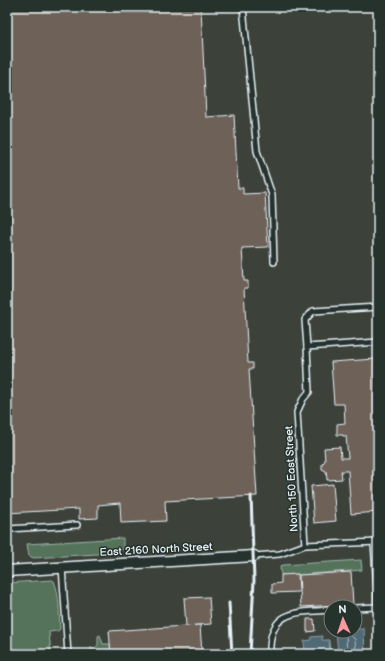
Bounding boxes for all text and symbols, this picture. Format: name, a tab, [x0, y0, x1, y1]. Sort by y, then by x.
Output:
street label: North 150 East Street	[282, 425, 301, 532]
street label: East 2160 North Street	[99, 540, 213, 559]
north arrow	[323, 599, 363, 639]
text: N	[338, 603, 347, 616]

